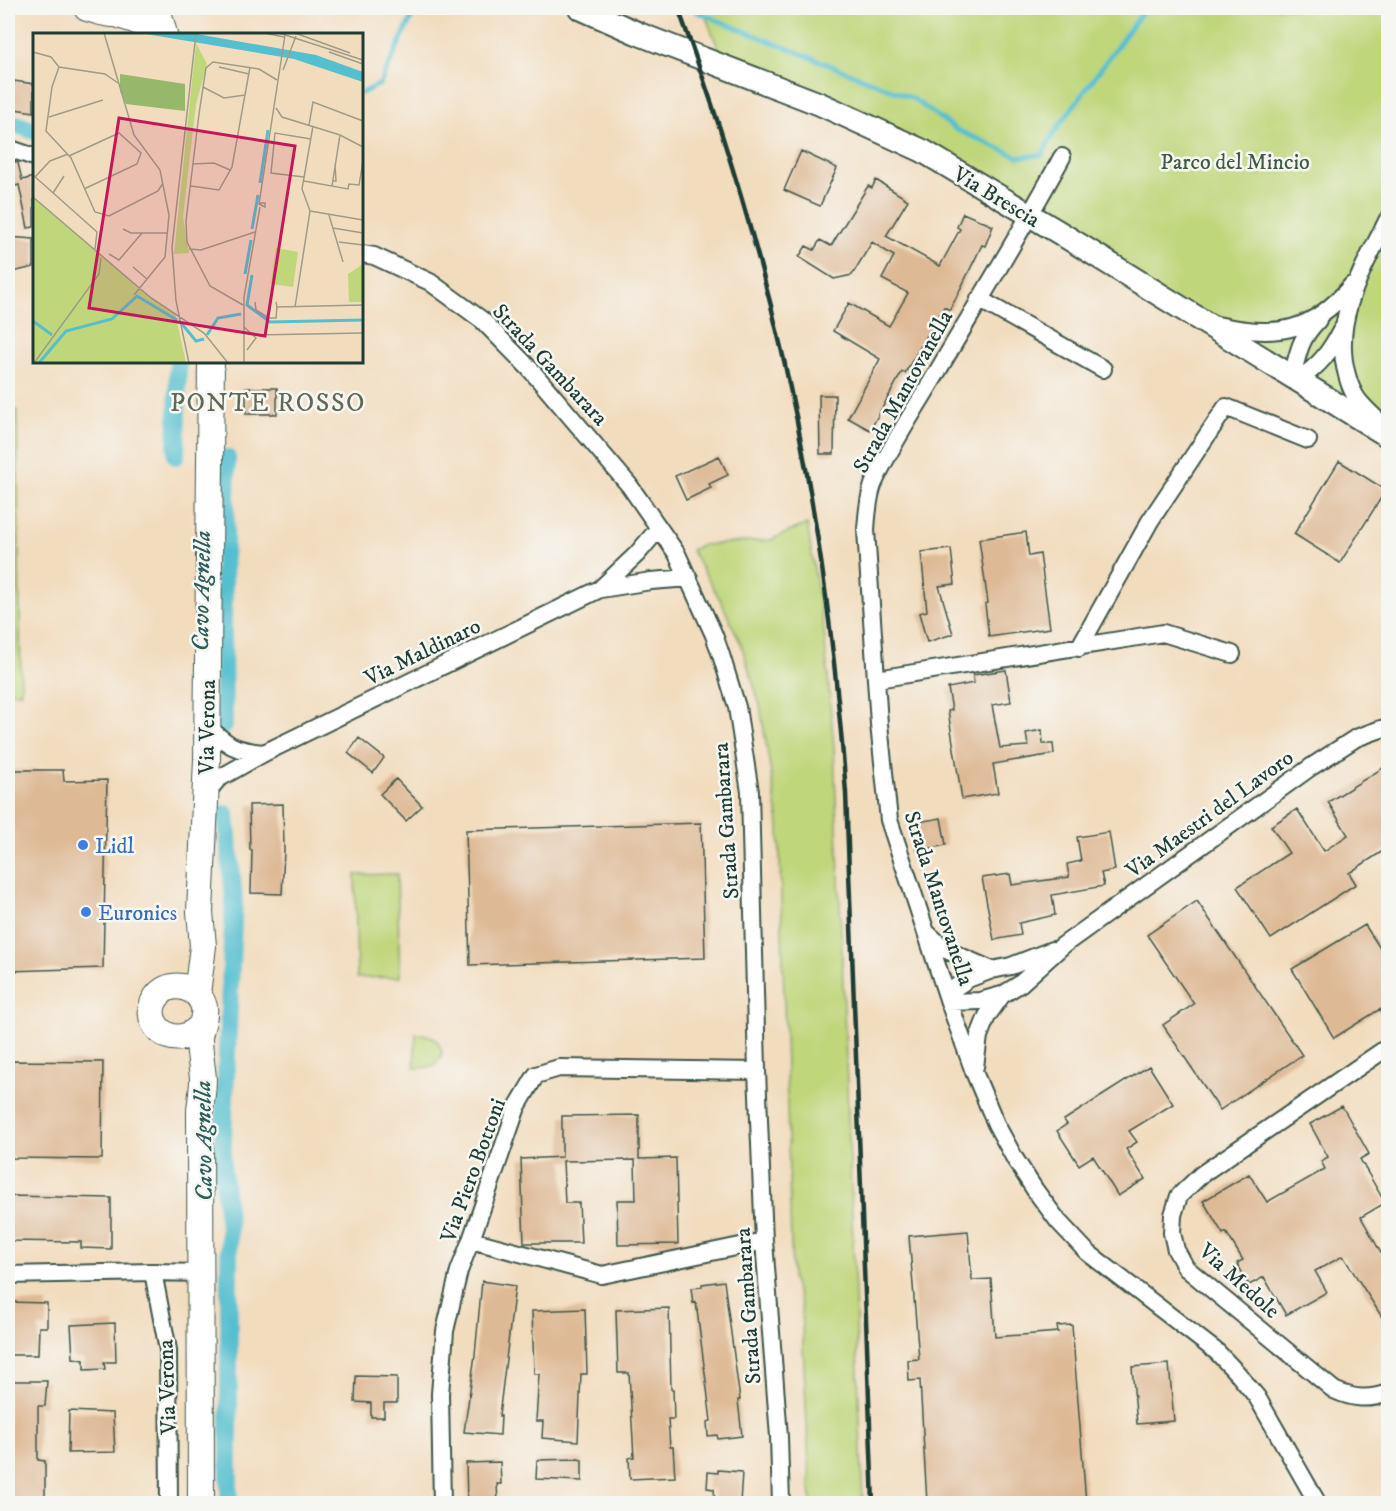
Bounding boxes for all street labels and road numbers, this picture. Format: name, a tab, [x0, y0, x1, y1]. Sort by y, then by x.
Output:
street label: Via Brescia	[947, 160, 1045, 234]
street label: Strada Gambarara	[486, 298, 614, 432]
street label: Strada Mantovanella	[847, 305, 960, 478]
street label: Via Maldinaro	[359, 613, 485, 693]
street label: Via Verona	[193, 679, 222, 776]
street label: Strada Gambarara	[708, 741, 745, 900]
street label: Via Maestri del Lavoro	[1120, 744, 1299, 885]
street label: Strada Mantovanella	[898, 808, 980, 990]
street label: Via Piero Bottoni	[435, 1095, 512, 1247]
street label: Strada Gambarara	[730, 1226, 767, 1385]
street label: Via Medole	[1192, 1237, 1285, 1324]
street label: Via Verona	[152, 1338, 183, 1436]

